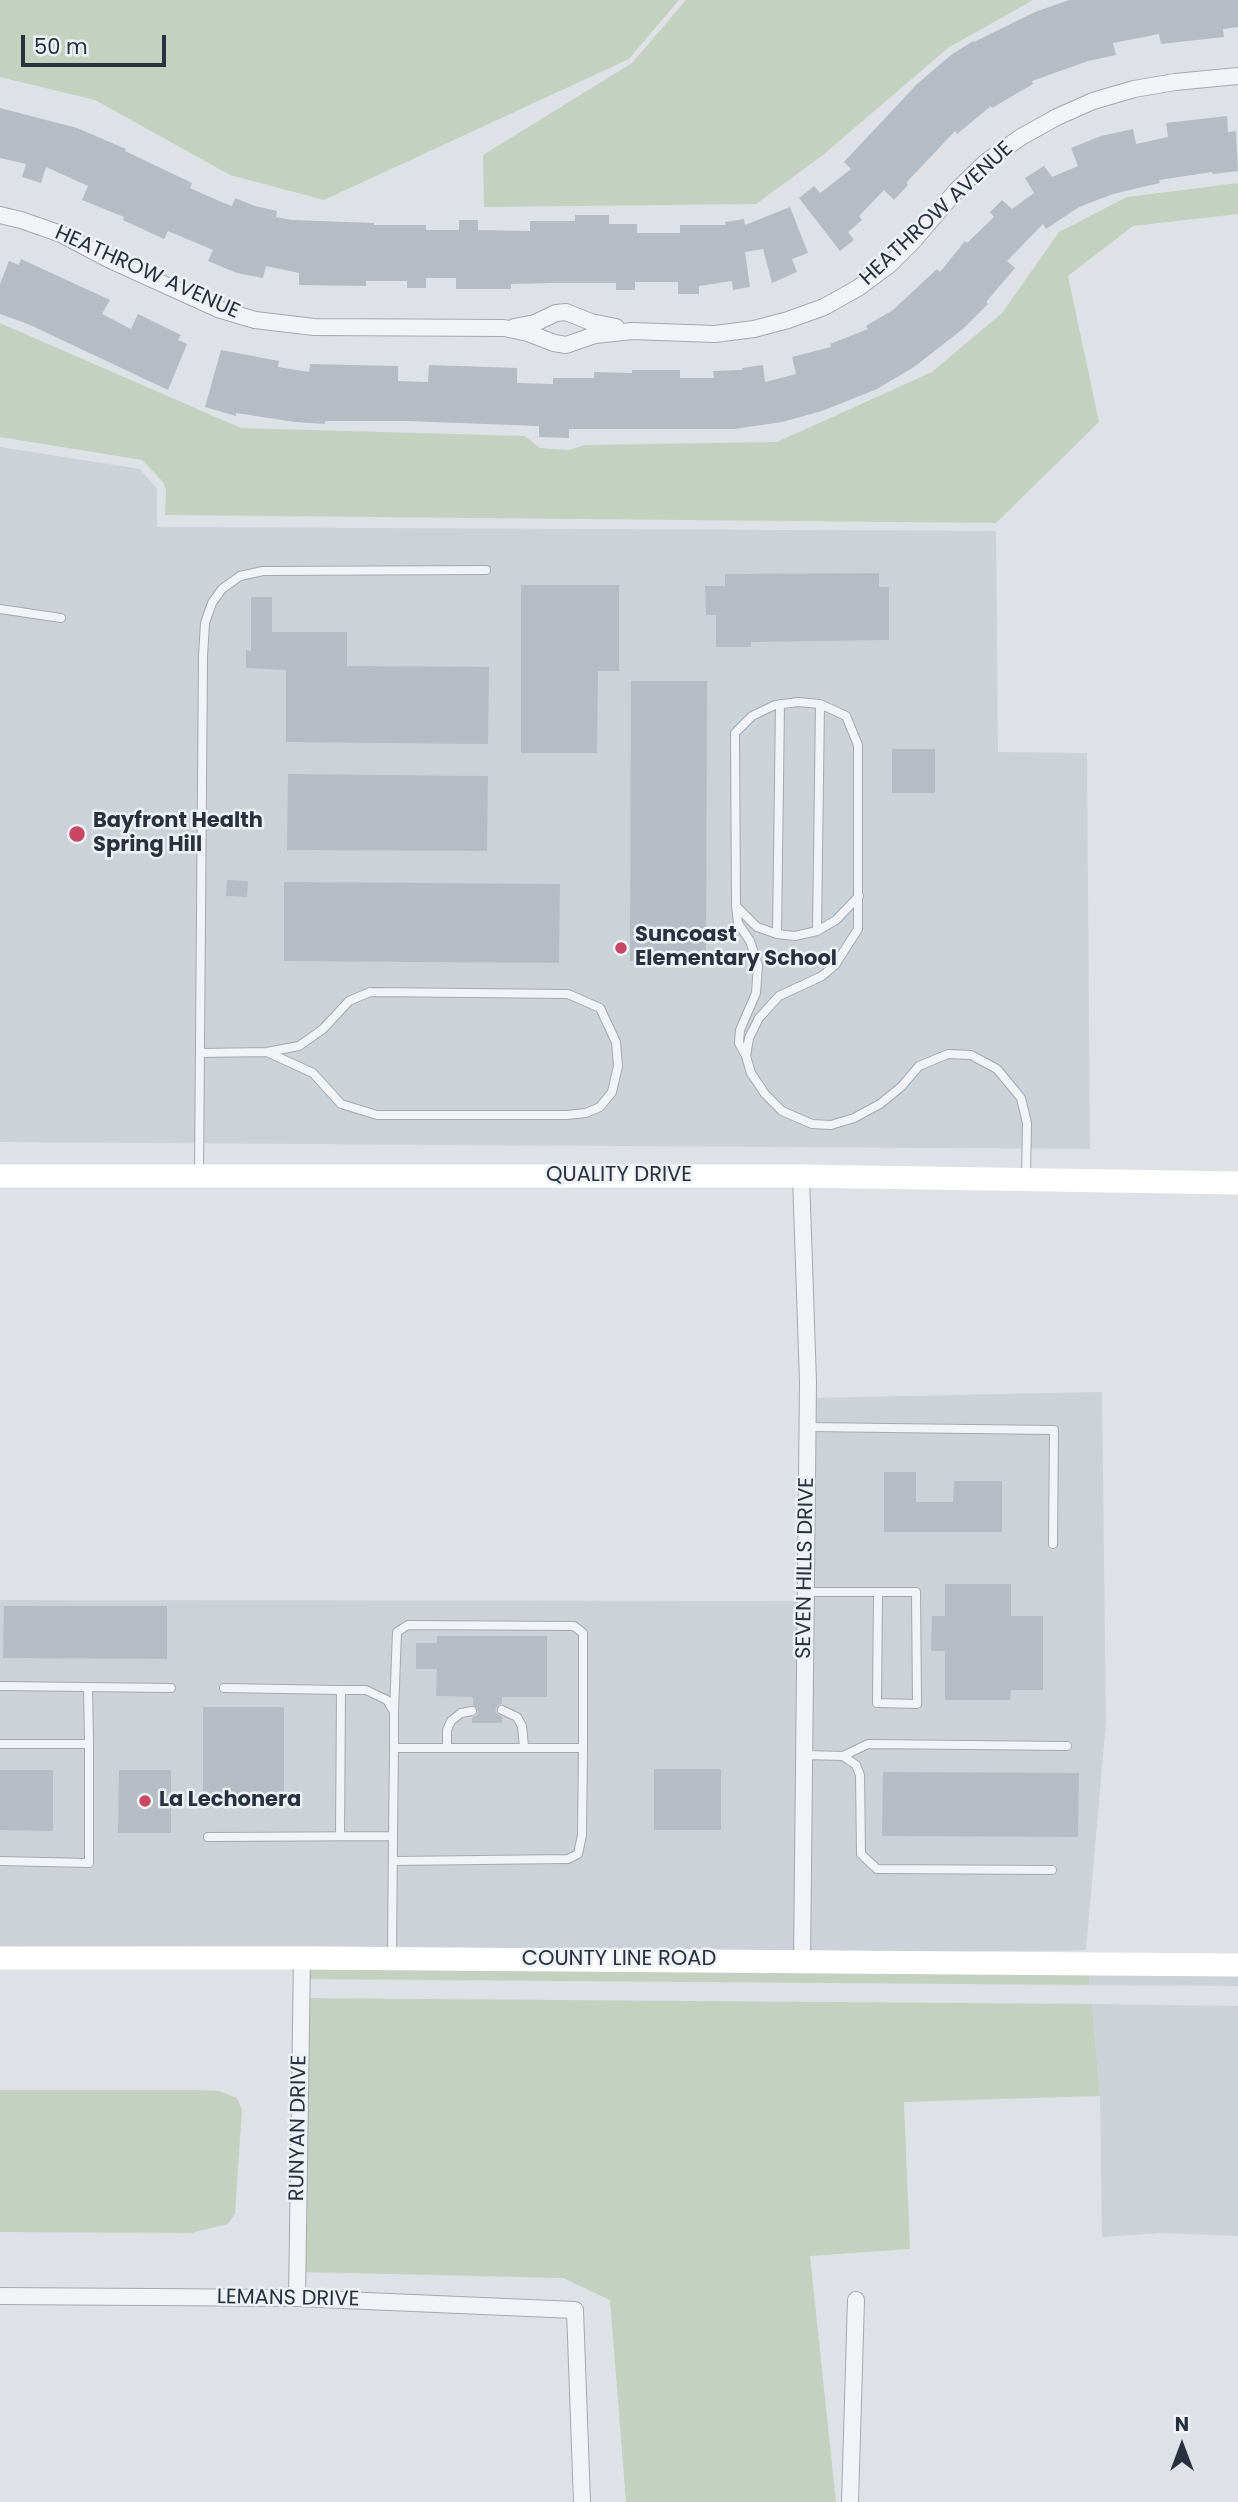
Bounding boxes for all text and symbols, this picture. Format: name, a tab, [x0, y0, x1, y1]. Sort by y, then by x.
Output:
scale bar	[24, 21, 170, 65]
text: 50 m	[34, 32, 88, 61]
street label: HEATHROW AVENUE	[855, 137, 1019, 291]
street label: HEATHROW AVENUE	[51, 221, 243, 325]
place label: Bayfront Health Spring Hill	[93, 809, 263, 859]
marker: Bayfront Health Spring Hill	[67, 824, 87, 844]
place label: Suncoast Elementary School	[635, 923, 837, 973]
marker: Suncoast Elementary School	[613, 940, 629, 956]
street label: QUALITY DRIVE	[546, 1163, 692, 1189]
street label: SEVEN HILLS DRIVE	[792, 1477, 820, 1659]
place label: La Lechonera	[159, 1788, 301, 1814]
marker: La Lechonera	[137, 1793, 153, 1809]
street label: COUNTY LINE ROAD	[522, 1947, 716, 1973]
street label: RUNYAN DRIVE	[285, 2055, 313, 2201]
street label: LEMANS DRIVE	[217, 2285, 359, 2313]
north arrow	[1147, 2411, 1217, 2481]
text: N	[1175, 2411, 1189, 2438]

